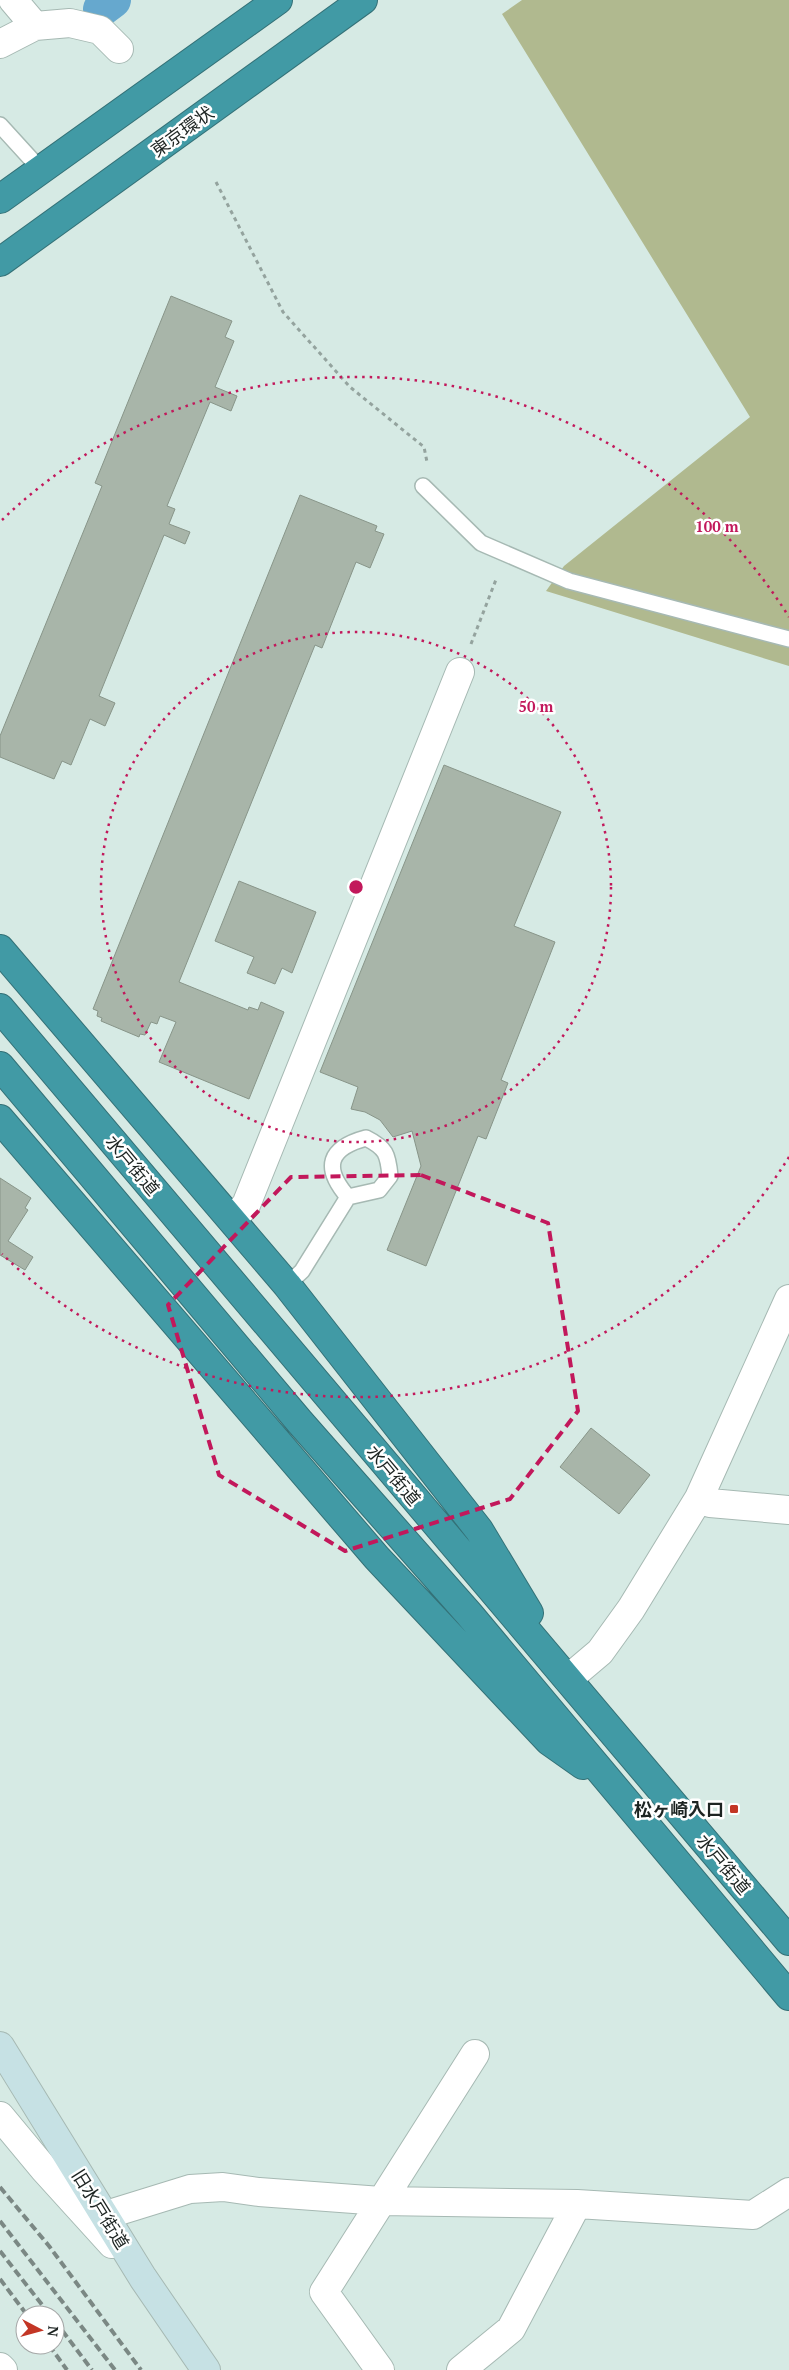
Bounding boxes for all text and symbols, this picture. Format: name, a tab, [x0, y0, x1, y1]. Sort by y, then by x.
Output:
street label: 東京環状	[146, 100, 218, 162]
text: 100 m	[695, 516, 739, 536]
text: 50 m	[519, 696, 554, 716]
centre of rings	[347, 878, 365, 896]
street label: 水戸街道	[101, 1130, 165, 1200]
street label: 水戸街道	[362, 1440, 426, 1510]
place label: 松ヶ崎入口	[634, 1797, 724, 1821]
marker: 松ヶ崎入口	[728, 1803, 740, 1815]
street label: 水戸街道	[692, 1829, 756, 1899]
street label: 旧水戸街道	[67, 2164, 135, 2254]
north arrow	[15, 2305, 65, 2355]
text: N	[43, 2325, 63, 2338]

